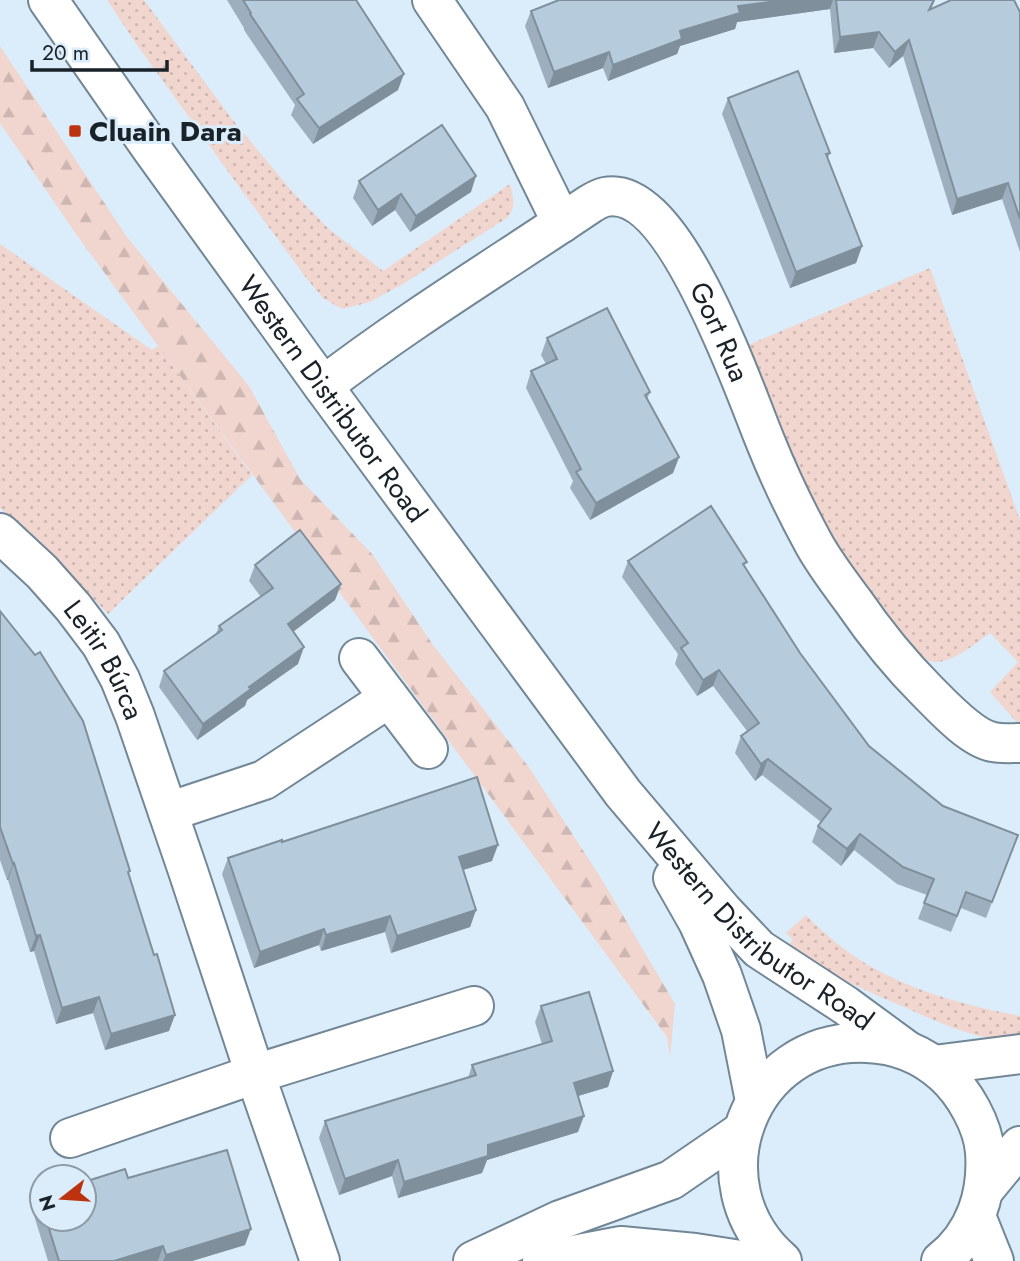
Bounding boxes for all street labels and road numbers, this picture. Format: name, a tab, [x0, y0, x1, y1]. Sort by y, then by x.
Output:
street label: Western Distributor Road	[228, 267, 437, 531]
street label: Gort Rua	[679, 275, 760, 388]
street label: Leitir Búrca	[54, 591, 154, 726]
street label: Western Distributor Road	[635, 813, 882, 1041]

